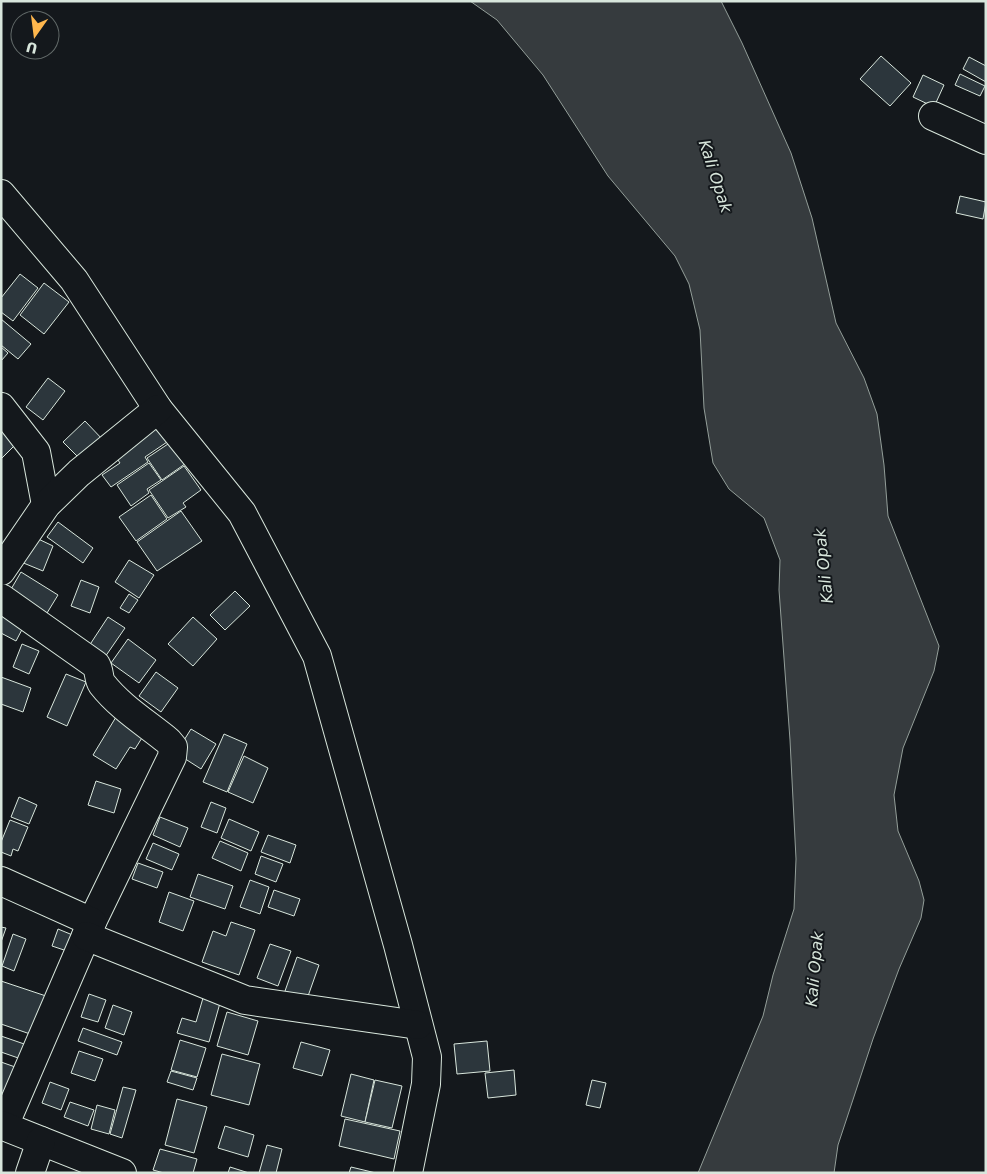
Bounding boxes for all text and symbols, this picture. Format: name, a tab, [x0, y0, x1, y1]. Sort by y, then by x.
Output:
north arrow	[10, 10, 60, 60]
text: U	[24, 38, 39, 57]
water label: Kali Opak	[695, 137, 736, 216]
water label: Kali Opak	[810, 527, 837, 604]
water label: Kali Opak	[802, 930, 827, 1007]

